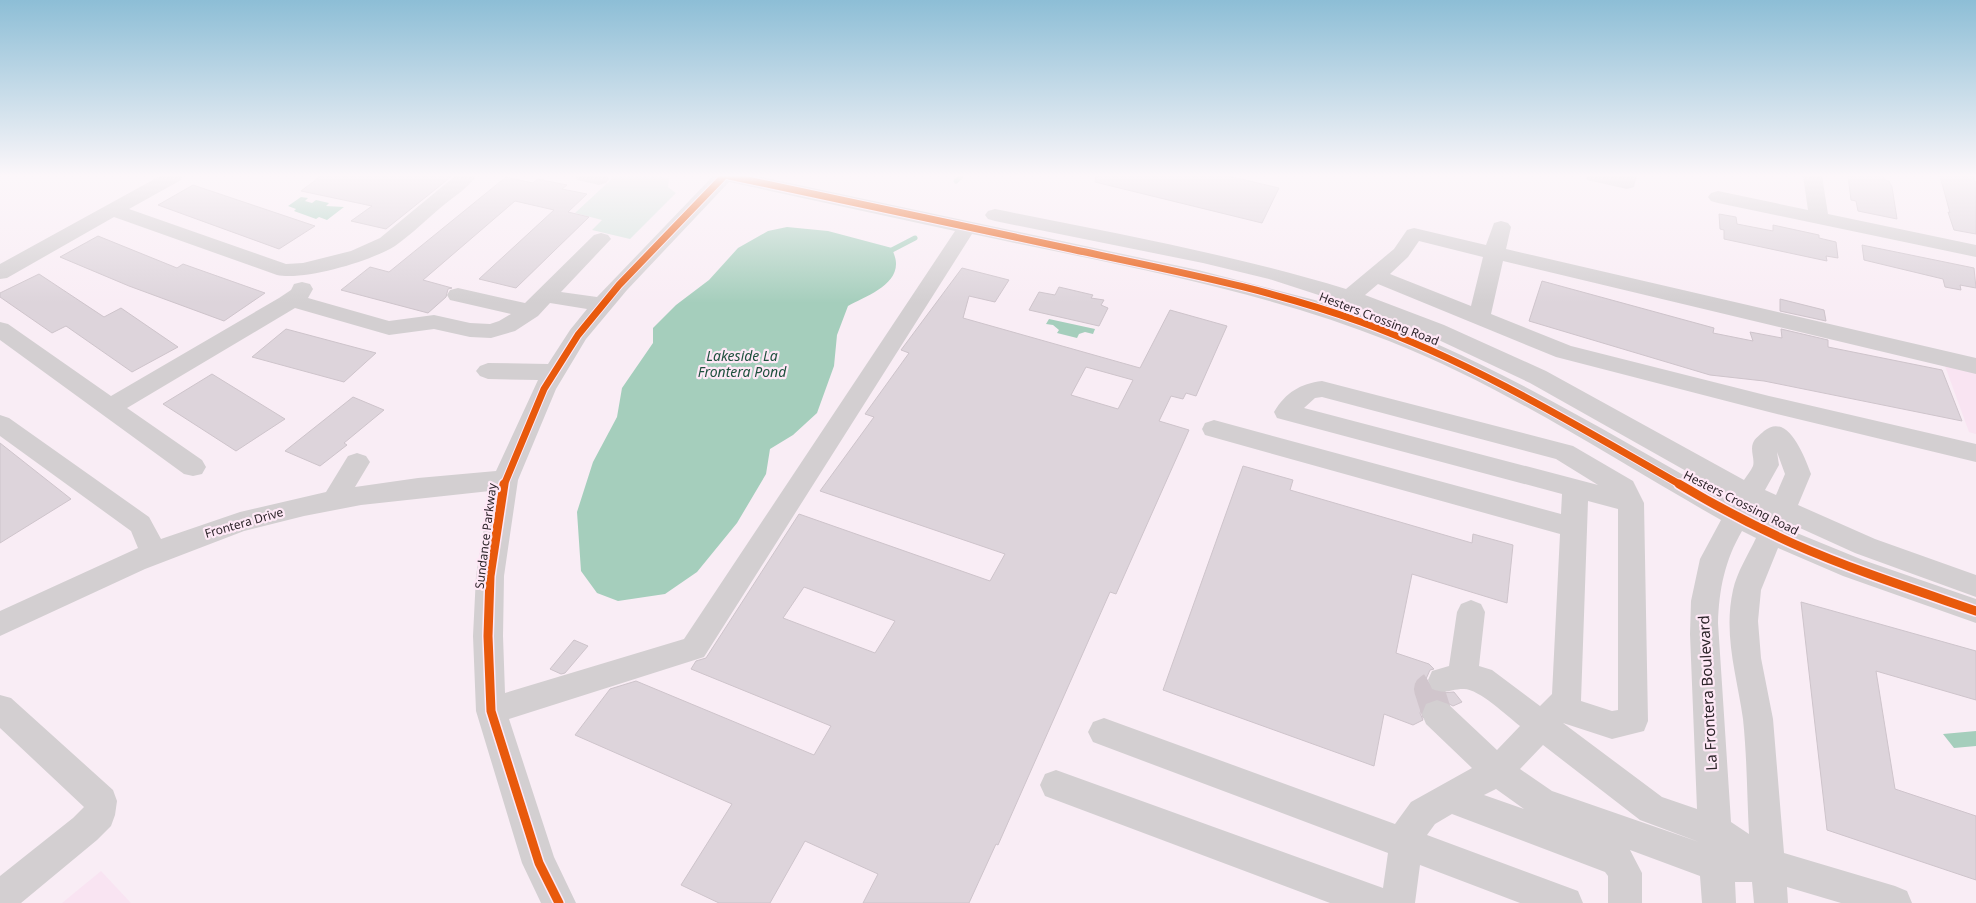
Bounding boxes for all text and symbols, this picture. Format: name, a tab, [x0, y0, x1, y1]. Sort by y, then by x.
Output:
street label: Hesters Crossing Road	[1317, 288, 1442, 349]
water label: Lakeside La Frontera Pond	[698, 346, 787, 381]
street label: Hesters Crossing Road	[1681, 466, 1802, 539]
street label: Sundance Parkway	[471, 481, 501, 590]
street label: Frontera Drive	[203, 503, 285, 542]
street label: La Frontera Boulevard	[1693, 615, 1721, 771]

